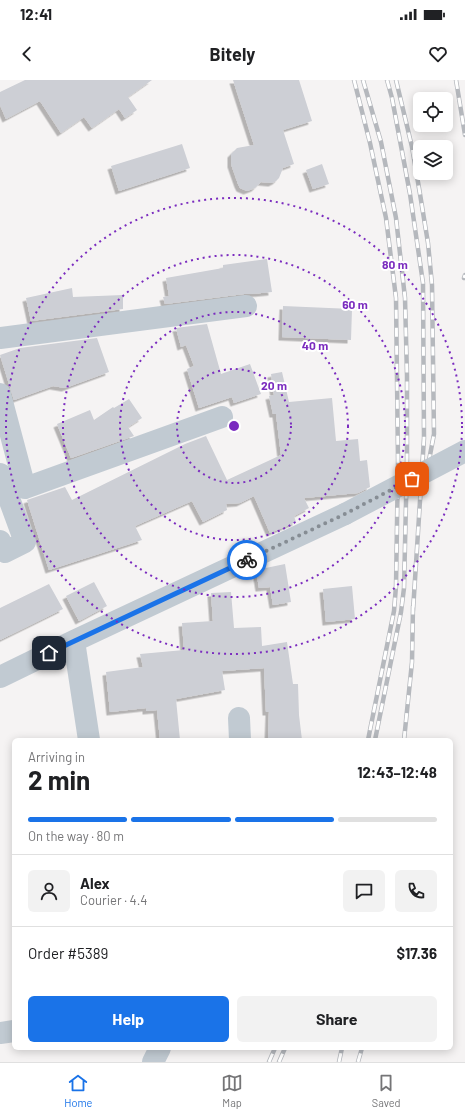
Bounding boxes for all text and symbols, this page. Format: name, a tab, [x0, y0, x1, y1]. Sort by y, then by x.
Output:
text: 12:41	[20, 5, 52, 23]
icon: back	[16, 43, 38, 65]
text: Bitely	[210, 43, 255, 65]
icon: heart	[427, 43, 449, 65]
map controls	[413, 92, 453, 180]
button: locate	[413, 92, 453, 132]
button: layers	[413, 140, 453, 180]
text: 80 m	[382, 257, 408, 271]
text: 60 m	[342, 297, 368, 311]
text: 40 m	[302, 338, 328, 352]
text: 20 m	[261, 378, 287, 392]
centre of rings	[227, 419, 241, 433]
pin	[395, 462, 429, 496]
icon: bag	[401, 468, 423, 490]
courier	[227, 540, 267, 580]
icon: bike	[236, 549, 258, 571]
pin	[32, 636, 66, 670]
icon: home	[38, 642, 60, 664]
text: Arriving in	[28, 749, 85, 765]
text: 12:43–12:48	[357, 763, 437, 781]
text: 2 min	[28, 764, 90, 795]
text: On the way · 80 m	[28, 828, 124, 844]
button: person	[28, 870, 70, 912]
button: chat	[343, 870, 385, 912]
button: phone	[395, 870, 437, 912]
text: Alex	[80, 874, 110, 892]
text: Courier · 4.4	[80, 892, 148, 908]
text: Order #5389	[28, 944, 108, 962]
text: $17.36	[396, 944, 437, 962]
button: Help	[28, 996, 229, 1042]
button: Share	[237, 996, 437, 1042]
tab: Home	[64, 1072, 92, 1109]
tab: Map	[221, 1072, 243, 1109]
tab: Saved	[372, 1072, 401, 1109]

